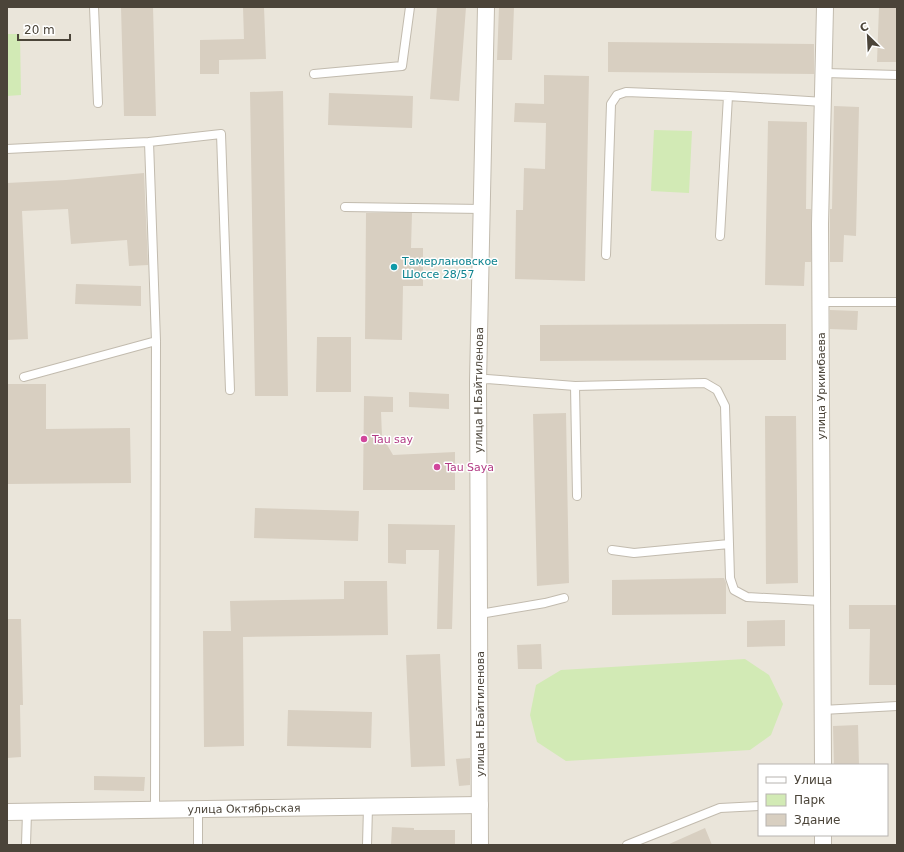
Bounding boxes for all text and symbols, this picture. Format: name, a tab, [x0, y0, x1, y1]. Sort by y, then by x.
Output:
scale bar	[18, 16, 70, 42]
north arrow	[848, 16, 888, 56]
text: С	[858, 20, 870, 35]
text: 20 m	[24, 23, 55, 37]
place label: Тамерлановское Шоссе 28/57	[401, 255, 498, 281]
marker: Тамерлановское Шоссе 28/57	[389, 262, 399, 272]
street label: улица Н.Байтиленова	[472, 327, 486, 453]
street label: улица Уркимбаева	[815, 332, 828, 440]
place label: Tau say	[371, 433, 414, 446]
marker: Tau say	[359, 434, 369, 444]
place label: Tau Saya	[444, 461, 494, 474]
marker: Tau Saya	[432, 462, 442, 472]
street label: улица Н.Байтиленова	[474, 651, 487, 777]
legend	[758, 764, 888, 836]
text: Улица	[794, 773, 832, 787]
text: Парк	[794, 793, 825, 807]
street label: улица Октябрьская	[187, 802, 301, 816]
text: Здание	[794, 813, 840, 827]

